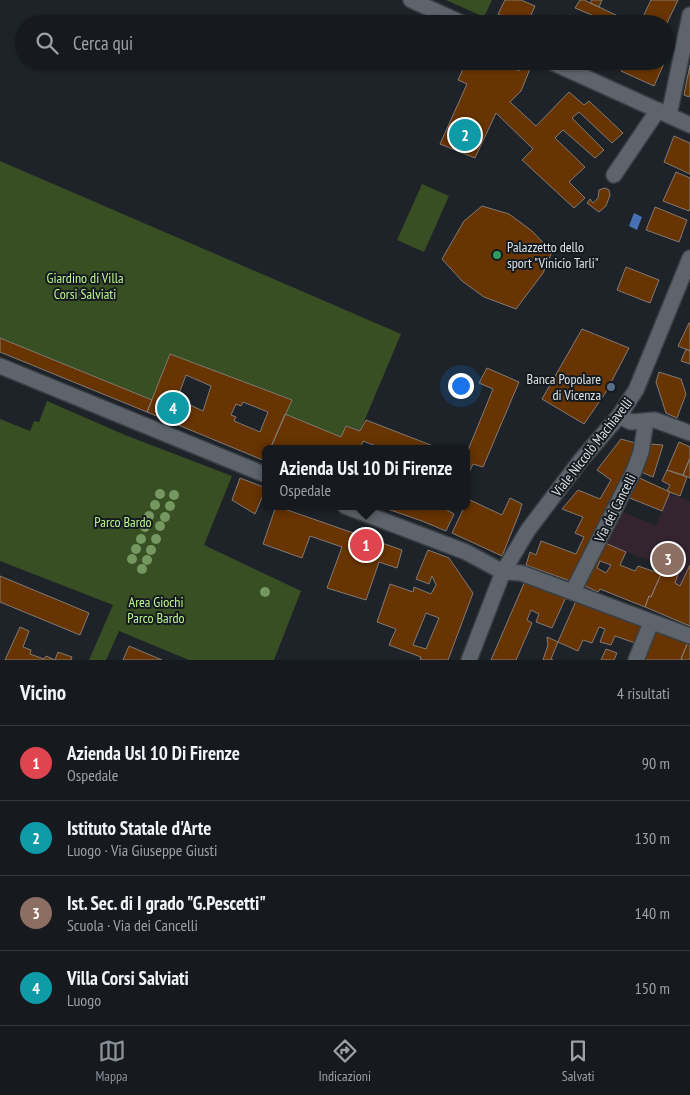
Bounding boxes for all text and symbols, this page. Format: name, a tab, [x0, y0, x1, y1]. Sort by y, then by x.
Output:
search box	[15, 15, 675, 70]
icon: search	[33, 29, 61, 57]
text: Cerca qui	[73, 31, 133, 55]
pin: 2	[449, 116, 481, 154]
place label: Palazzetto dello sport "Vinicio Tarli"	[507, 238, 599, 272]
marker: Palazzetto dello sport "Vinicio Tarli"	[491, 249, 503, 261]
park label: Giardino di Villa Corsi Salviati	[47, 269, 124, 303]
place label: Banca Popolare di Vicenza	[527, 370, 601, 404]
your location	[448, 373, 474, 399]
marker: Banca Popolare di Vicenza	[605, 381, 617, 393]
pin: 4	[157, 389, 189, 427]
street label: Viale Niccolò Machiavelli	[547, 394, 636, 501]
popup	[262, 445, 470, 510]
text: Azienda Usl 10 Di Firenze	[280, 456, 452, 480]
street label: Via dei Cancelli	[590, 471, 640, 546]
text: Ospedale	[280, 480, 331, 500]
park label: Parco Bardo	[94, 513, 152, 531]
pin: 1	[350, 526, 382, 564]
pin: 3	[652, 540, 684, 578]
park label: Area Giochi Parco Bardo	[127, 593, 185, 627]
text: Vicino	[20, 679, 66, 706]
text: 4 risultati	[617, 683, 670, 703]
text: Azienda Usl 10 Di Firenze	[67, 741, 240, 765]
text: 1	[32, 753, 40, 773]
text: 90 m	[642, 753, 670, 773]
text: Ospedale	[67, 765, 118, 785]
text: Istituto Statale d'Arte	[67, 816, 211, 840]
text: 2	[32, 828, 40, 848]
text: 130 m	[635, 828, 670, 848]
text: Luogo · Via Giuseppe Giusti	[67, 840, 217, 860]
text: Ist. Sec. di I grado "G.Pescetti"	[67, 891, 266, 915]
text: 3	[32, 903, 40, 923]
text: 140 m	[635, 903, 670, 923]
text: Scuola · Via dei Cancelli	[67, 915, 198, 935]
text: Villa Corsi Salviati	[67, 966, 189, 990]
text: 4	[32, 978, 40, 998]
text: 150 m	[635, 978, 670, 998]
text: Luogo	[67, 990, 101, 1010]
tab: Mappa	[95, 1037, 128, 1085]
tab: Indicazioni	[319, 1037, 371, 1085]
tab: Salvati	[562, 1037, 595, 1085]

